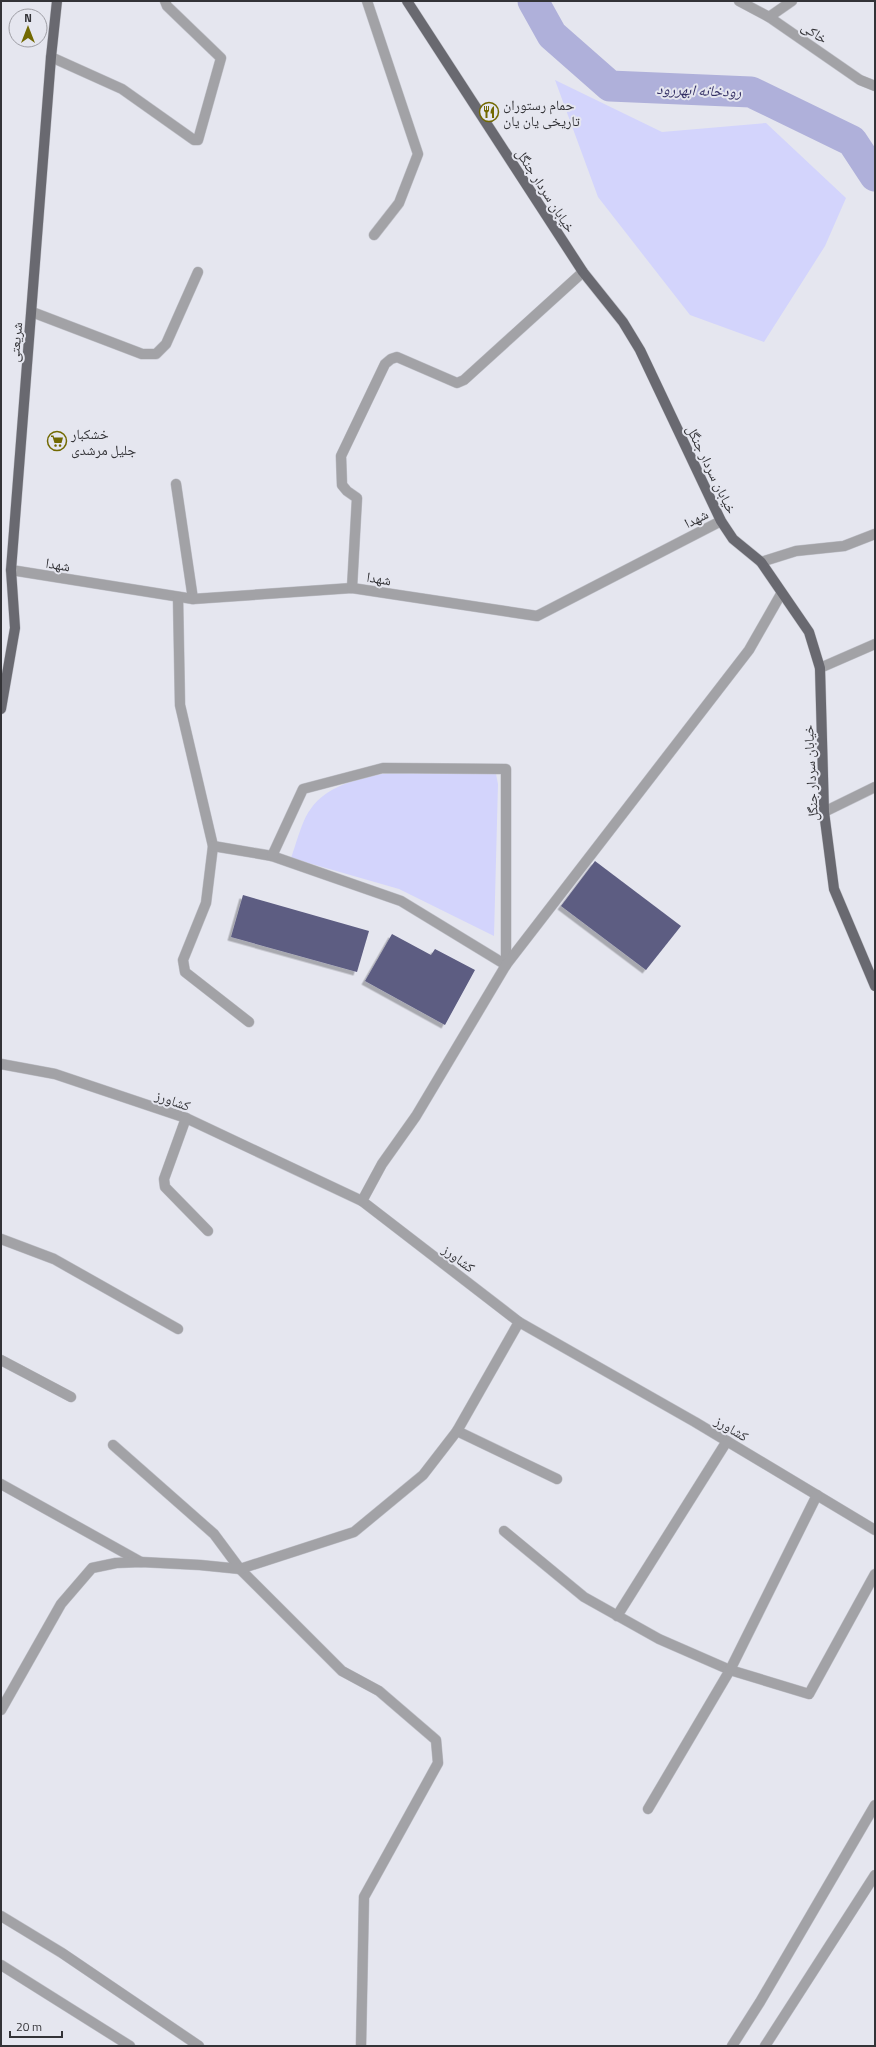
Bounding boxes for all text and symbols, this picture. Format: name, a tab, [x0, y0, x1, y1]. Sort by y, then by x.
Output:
north arrow	[8, 8, 48, 48]
text: N	[24, 10, 32, 26]
street label: خاکی	[798, 16, 833, 49]
water label: رودخانه ابهررود	[656, 77, 742, 103]
place label: حمام رستوران تاریخی یان یان	[503, 94, 580, 131]
restaurant icon: حمام رستوران تاریخی یان یان	[478, 101, 500, 123]
street label: خیابان سردار جنگل	[511, 144, 581, 236]
street label: شریعتی	[3, 321, 27, 363]
street label: خیابان سردار جنگل	[681, 421, 743, 517]
place label: خشکبار جلیل مرشدی	[70, 423, 136, 460]
supermarket icon: خشکبار جلیل مرشدی	[46, 430, 68, 452]
street label: شهدا	[680, 503, 712, 533]
street label: شهدا	[44, 552, 72, 576]
street label: شهدا	[365, 566, 393, 590]
street label: خیابان سردار جنگل	[797, 724, 823, 822]
street label: کشاورز	[152, 1084, 194, 1116]
street label: کشاورز	[438, 1238, 480, 1277]
street label: کشاورز	[710, 1409, 753, 1446]
scale bar	[10, 2013, 62, 2039]
text: 20 m	[16, 2017, 42, 2036]

